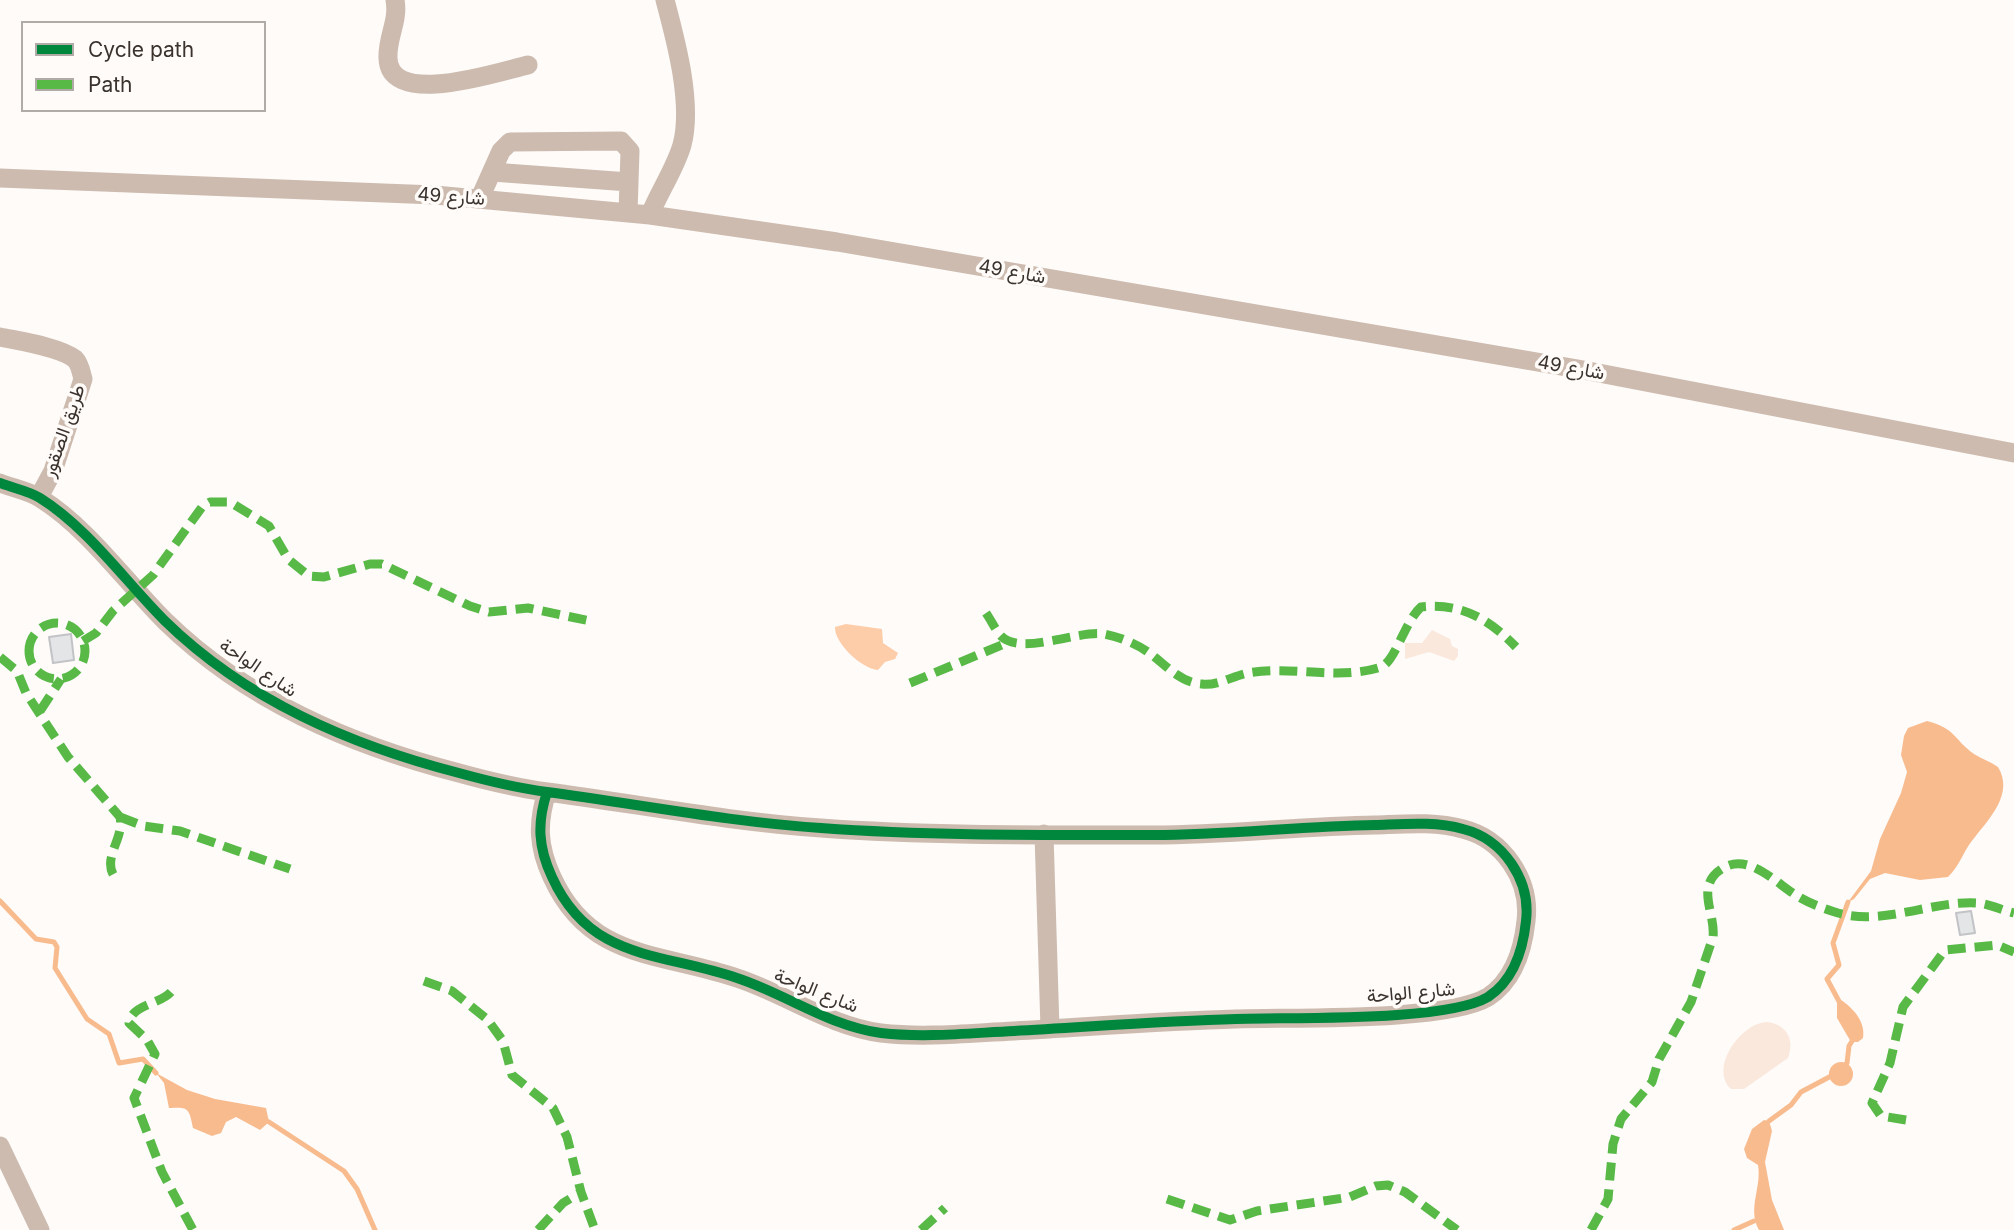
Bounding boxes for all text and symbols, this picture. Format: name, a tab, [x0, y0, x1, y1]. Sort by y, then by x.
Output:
legend	[21, 21, 266, 112]
text: Cycle path	[88, 37, 194, 62]
text: Path	[88, 72, 133, 97]
street label: شارع 49	[416, 183, 486, 211]
street label: شارع 49	[977, 255, 1047, 289]
street label: شارع 49	[1536, 351, 1606, 385]
street label: طريق الصقور	[38, 382, 90, 480]
street label: شارع الواحة	[215, 634, 301, 702]
street label: شارع الواحة	[771, 964, 861, 1018]
street label: شارع الواحة	[1366, 978, 1456, 1008]

